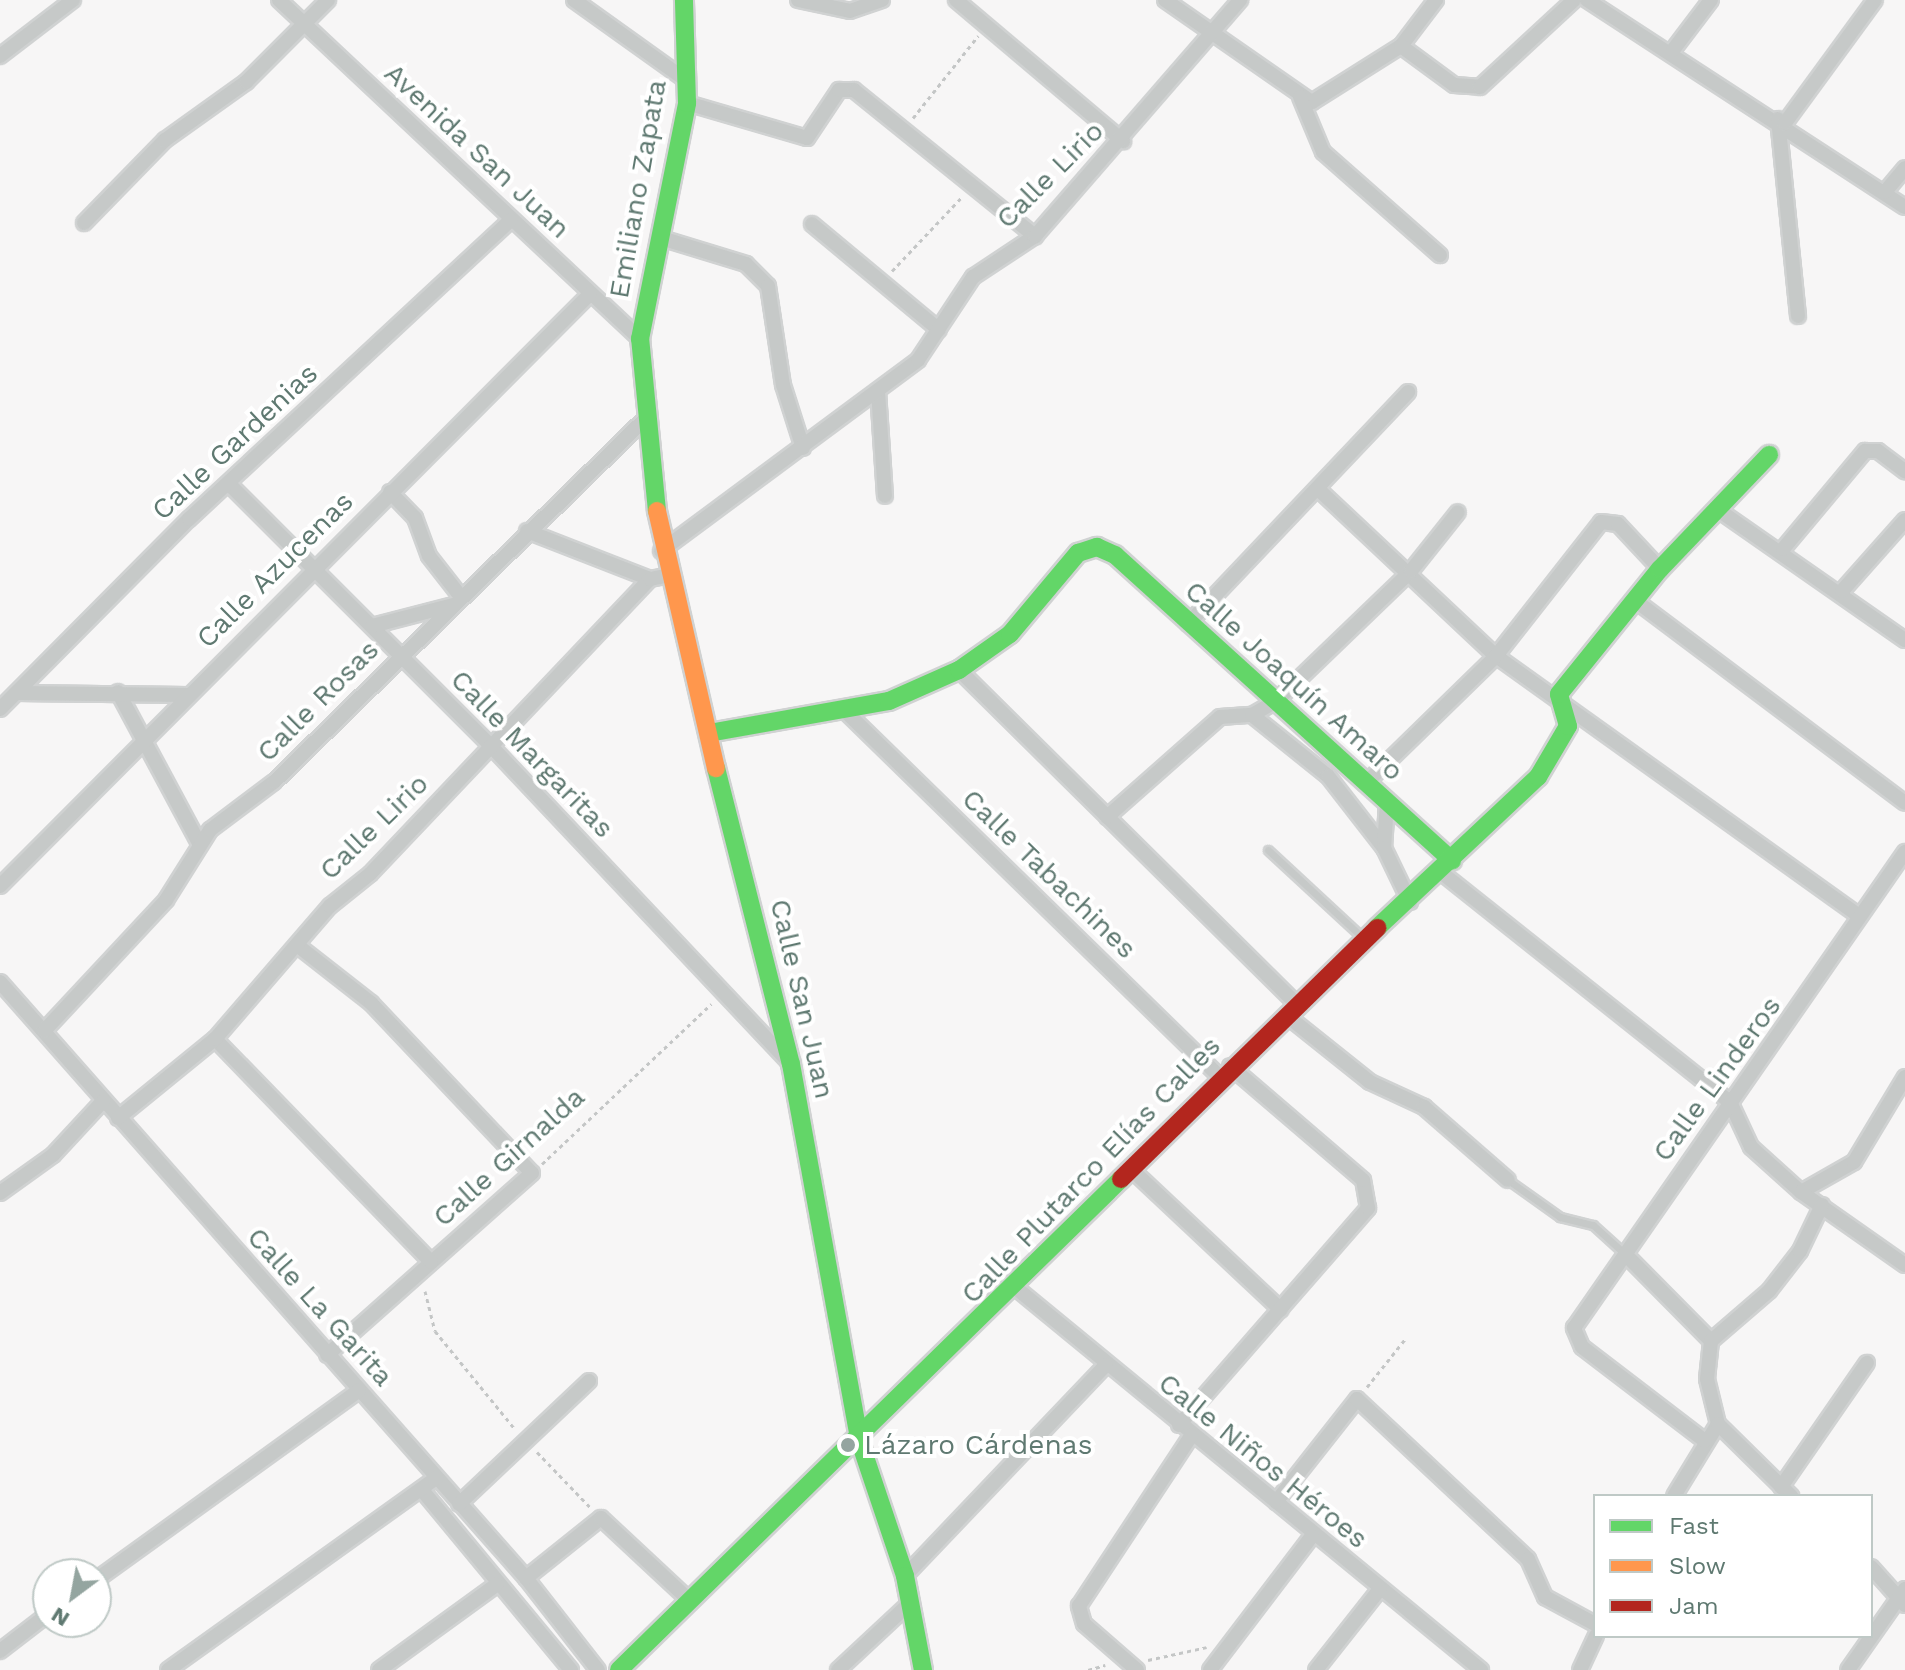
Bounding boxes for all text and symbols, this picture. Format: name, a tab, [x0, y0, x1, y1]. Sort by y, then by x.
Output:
street label: Avenida San Juan	[377, 56, 577, 246]
street label: Emiliano Zapata	[602, 77, 674, 301]
street label: Calle Lirio	[989, 114, 1111, 236]
street label: Calle Gardenias	[145, 357, 325, 527]
street label: Calle Azucenas	[189, 484, 361, 656]
street label: Calle Joaquín Amaro	[1177, 573, 1411, 789]
street label: Calle Rosas	[250, 633, 386, 769]
street label: Calle Margaritas	[443, 663, 621, 845]
street label: Calle Lirio	[313, 767, 435, 887]
street label: Calle Tabachines	[955, 782, 1143, 966]
street label: Calle San Juan	[763, 896, 841, 1102]
street label: Calle Linderos	[1646, 990, 1788, 1168]
street label: Calle Plutarco Elías Calles	[954, 1029, 1228, 1311]
street label: Calle Girnalda	[426, 1080, 592, 1234]
street label: Calle La Garita	[240, 1220, 400, 1394]
street label: Calle Niños Héroes	[1152, 1366, 1374, 1556]
place label: Lázaro Cárdenas	[864, 1428, 1092, 1462]
marker: Lázaro Cárdenas	[839, 1436, 857, 1454]
legend	[1593, 1494, 1873, 1638]
text: Fast	[1669, 1512, 1719, 1540]
text: Slow	[1669, 1552, 1726, 1580]
north arrow	[32, 1558, 112, 1638]
text: Jam	[1669, 1592, 1719, 1620]
text: N	[47, 1602, 74, 1632]

